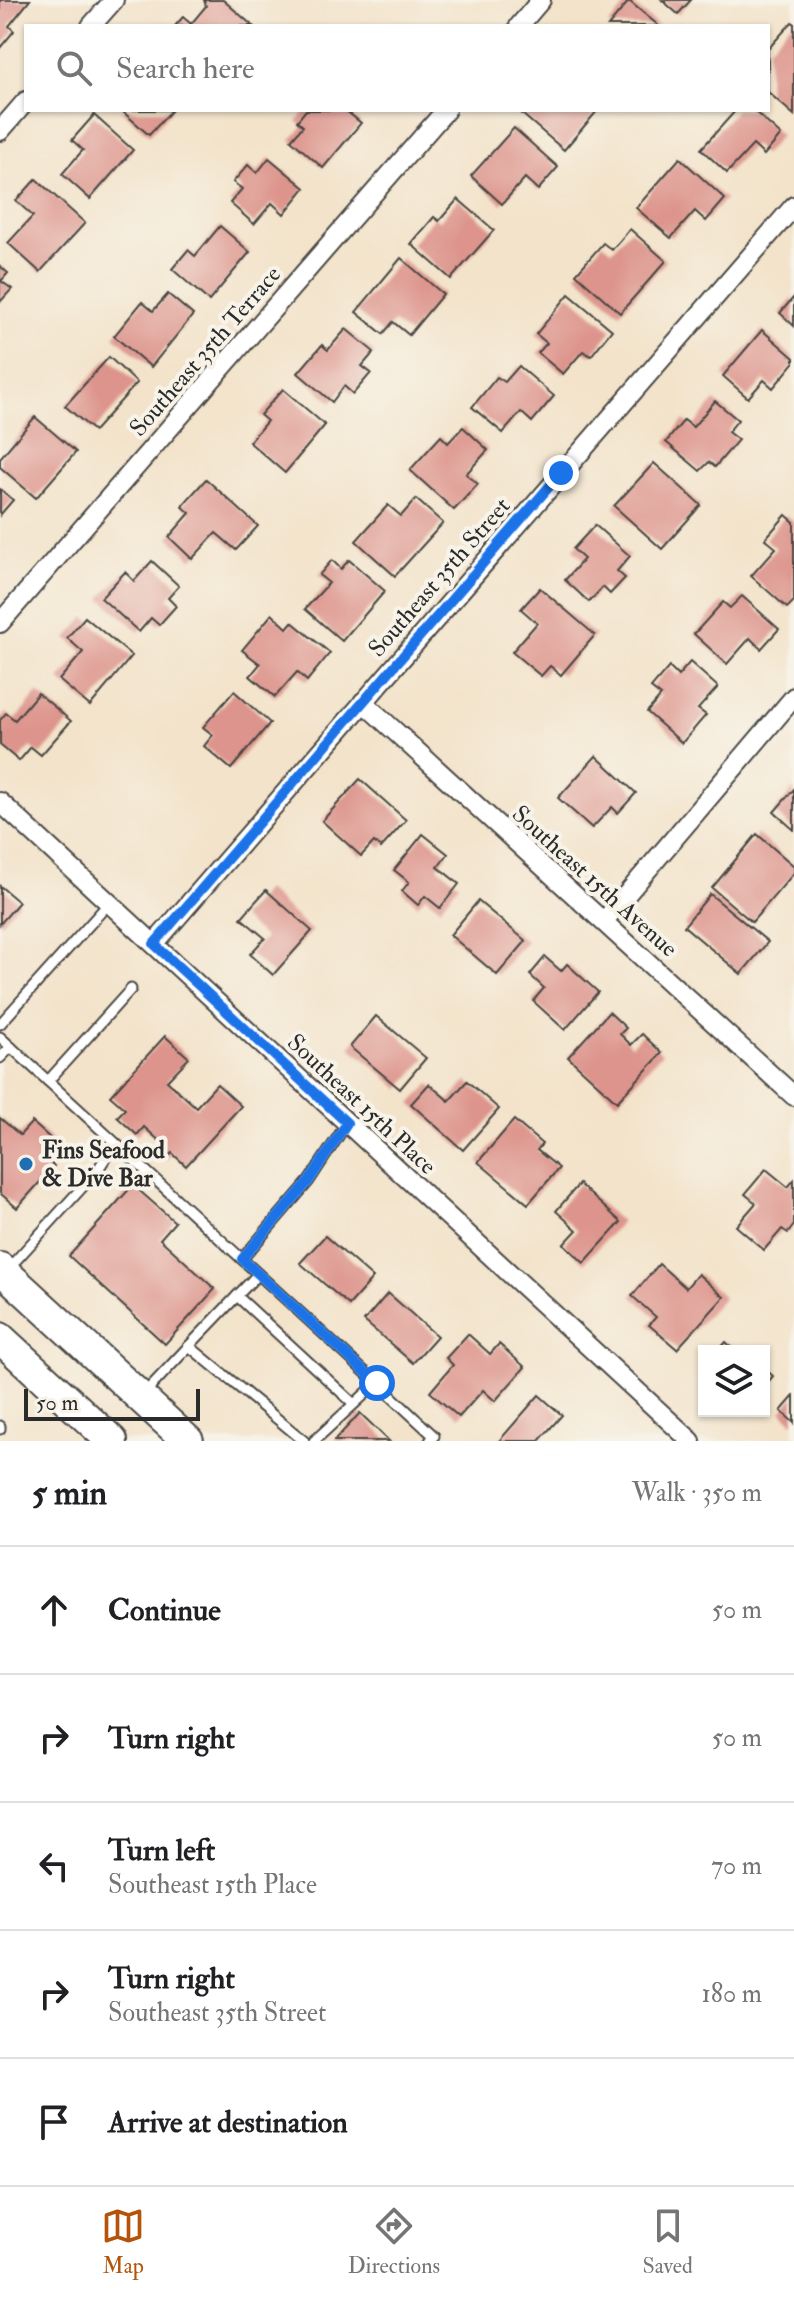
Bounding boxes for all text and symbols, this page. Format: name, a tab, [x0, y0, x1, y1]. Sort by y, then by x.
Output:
search box	[24, 24, 770, 112]
icon: search	[52, 46, 96, 90]
text: Search here	[116, 50, 255, 87]
street label: Southeast 35th Terrace	[123, 260, 288, 443]
route end	[543, 455, 579, 491]
street label: Southeast 35th Street	[362, 491, 517, 664]
street label: Southeast 15th Avenue	[505, 799, 684, 964]
street label: Southeast 15th Place	[281, 1027, 443, 1181]
place label: Fins Seafood & Dive Bar	[42, 1135, 165, 1194]
marker: Fins Seafood & Dive Bar	[17, 1155, 35, 1173]
map controls	[698, 1345, 770, 1417]
button: layers	[698, 1345, 770, 1417]
route start	[359, 1365, 395, 1401]
scale bar	[24, 1385, 200, 1421]
text: 50 m	[36, 1389, 78, 1417]
text: 5 min	[32, 1472, 107, 1515]
text: Walk · 350 m	[632, 1477, 762, 1509]
icon: ahead	[32, 1588, 76, 1632]
text: Continue	[108, 1592, 221, 1629]
text: 50 m	[712, 1594, 762, 1626]
icon: right	[32, 1716, 76, 1760]
text: Turn right	[108, 1720, 235, 1757]
text: 50 m	[712, 1722, 762, 1754]
text: Turn left	[108, 1832, 215, 1869]
icon: left	[32, 1844, 76, 1888]
text: 70 m	[711, 1850, 762, 1882]
text: Southeast 15th Place	[108, 1869, 317, 1901]
text: Turn right	[108, 1960, 235, 1997]
icon: right	[32, 1972, 76, 2016]
text: 180 m	[702, 1978, 762, 2010]
text: Southeast 35th Street	[108, 1997, 326, 2029]
icon: arrive	[32, 2100, 76, 2144]
text: Arrive at destination	[108, 2104, 348, 2141]
tab: Map	[101, 2204, 145, 2280]
tab: Directions	[348, 2204, 440, 2280]
tab: Saved	[643, 2204, 693, 2280]

